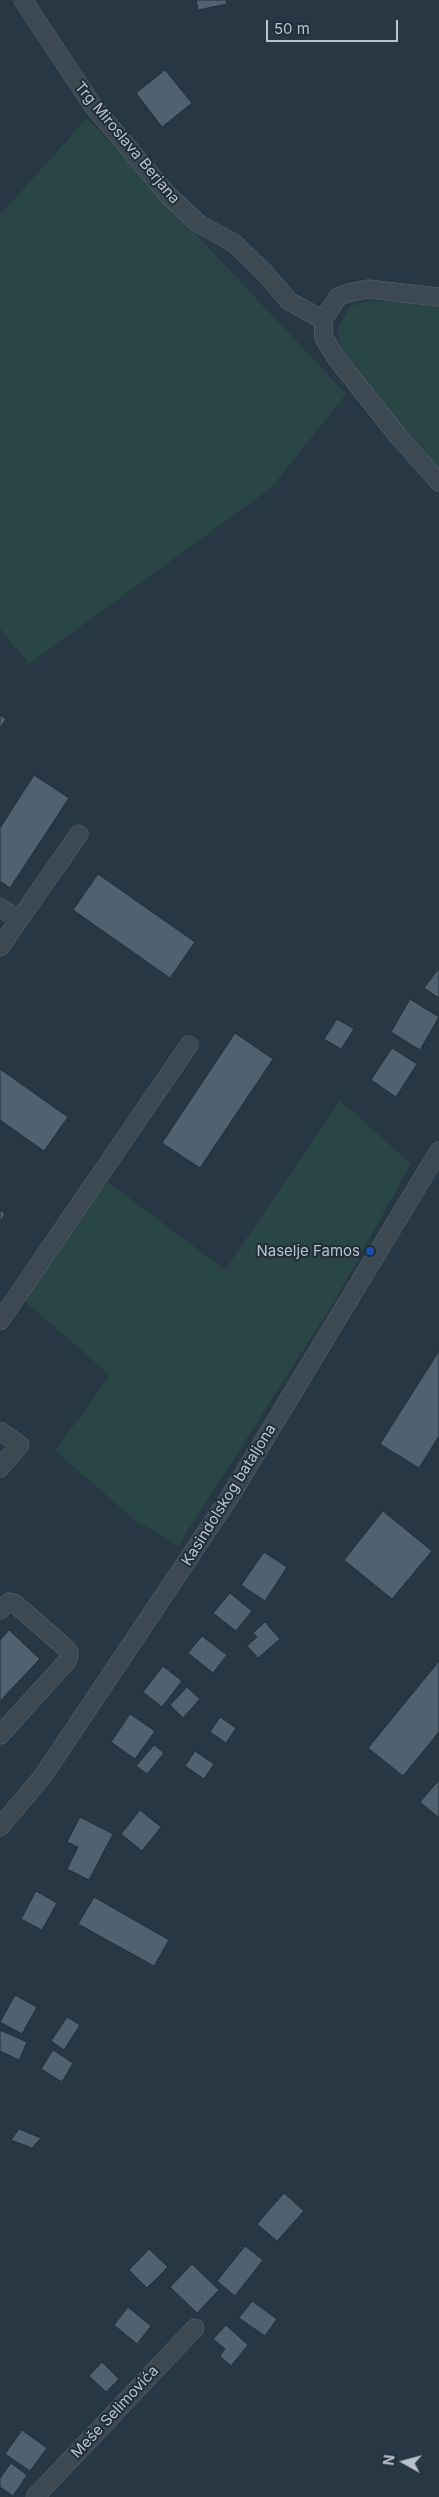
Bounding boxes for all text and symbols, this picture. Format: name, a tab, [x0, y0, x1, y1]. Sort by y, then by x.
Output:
scale bar	[269, 10, 402, 42]
text: 50 m	[274, 19, 310, 38]
street label: Trg Miroslava Berjana	[71, 78, 183, 208]
place label: Naselje Famos	[256, 1242, 360, 1260]
marker: Naselje Famos	[364, 1245, 376, 1257]
street label: Kasindolskog bataljona	[178, 1421, 280, 1569]
street label: Meše Selimovića	[68, 2362, 162, 2462]
north arrow	[379, 2437, 429, 2487]
text: N	[380, 2454, 398, 2466]

